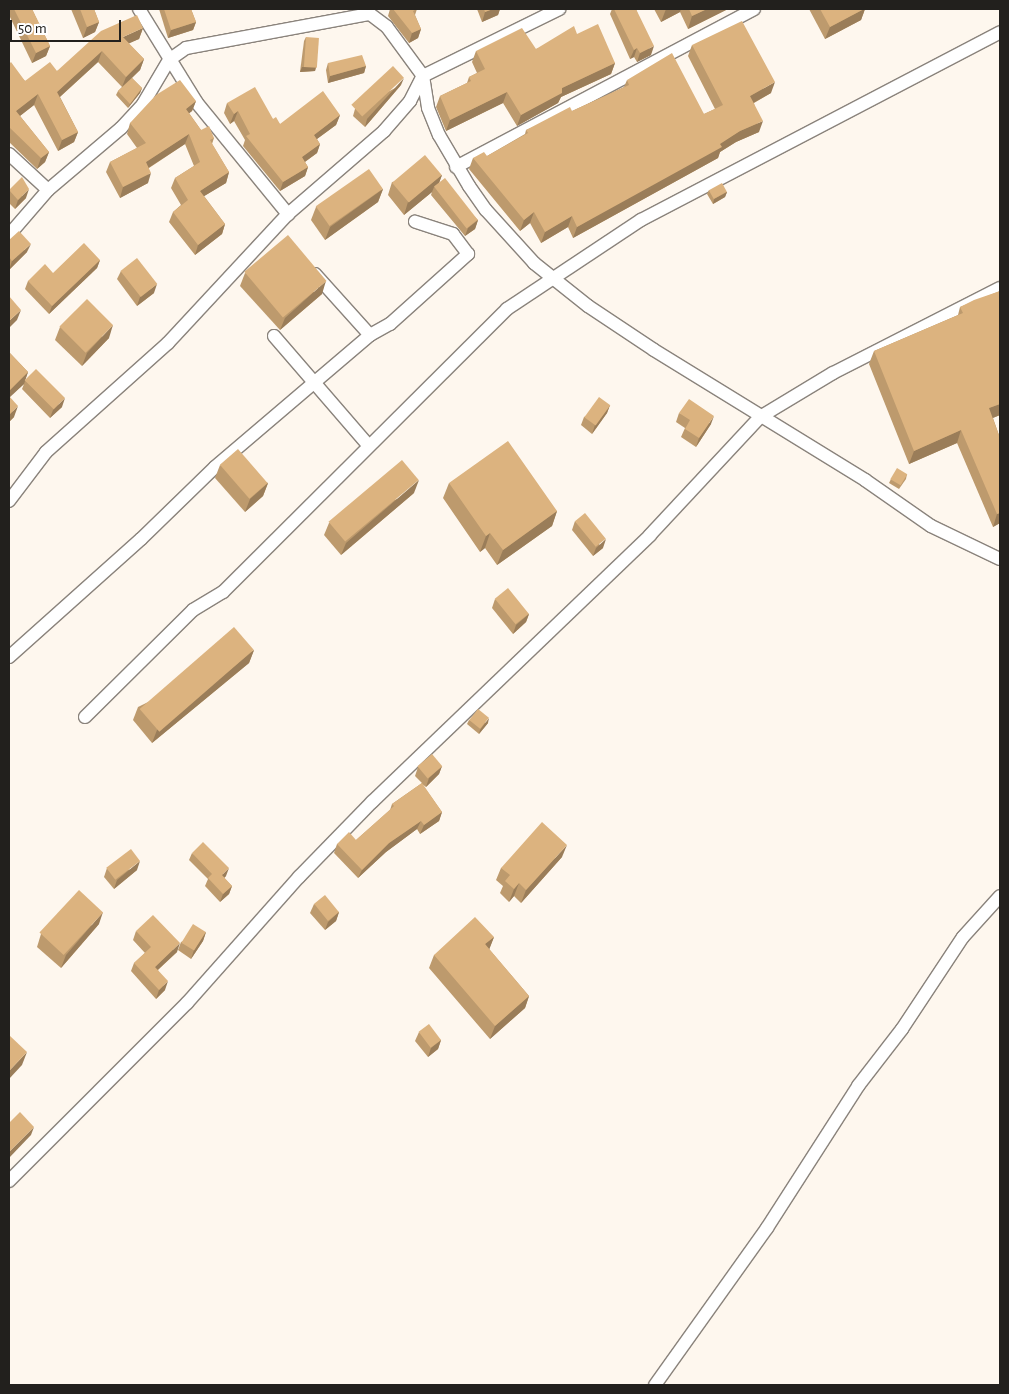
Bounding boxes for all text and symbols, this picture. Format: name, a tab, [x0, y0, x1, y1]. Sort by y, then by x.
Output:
scale bar	[12, 10, 124, 42]
text: 50 m	[18, 21, 47, 36]

